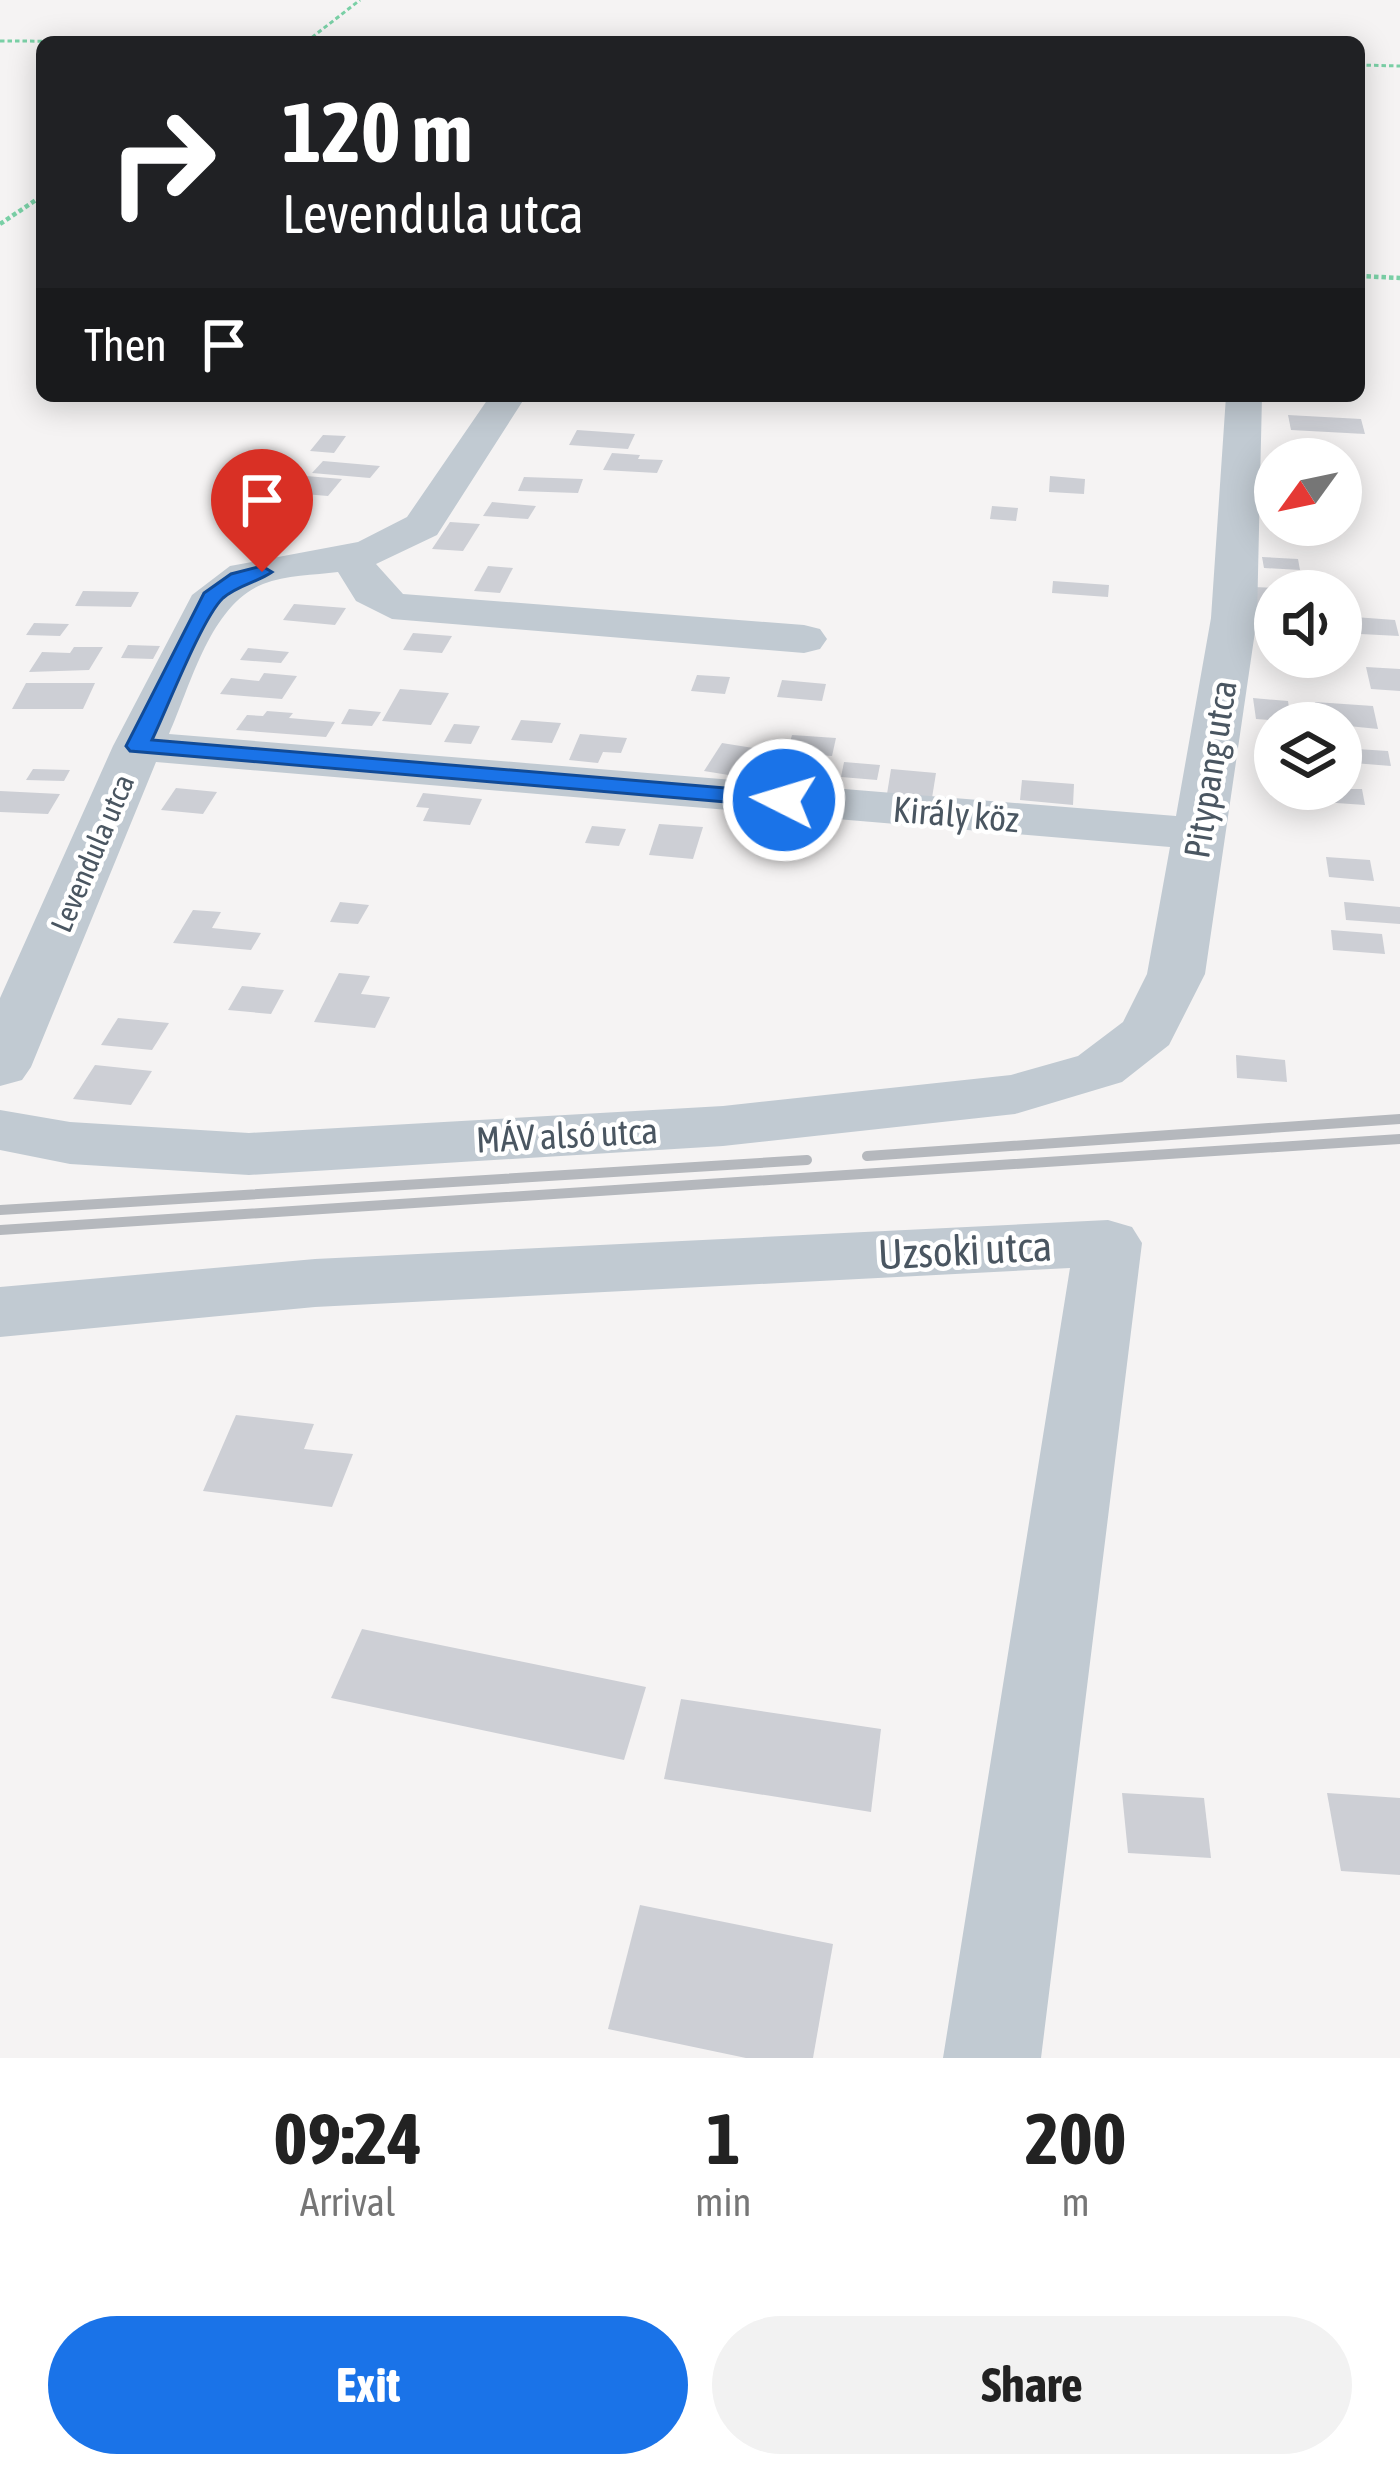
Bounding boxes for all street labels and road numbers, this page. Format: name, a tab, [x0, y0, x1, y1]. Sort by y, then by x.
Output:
street label: Pitypang utca	[1175, 677, 1245, 861]
street label: Levendula utca	[44, 769, 140, 937]
street label: Király köz	[891, 788, 1021, 840]
street label: MÁV alsó utca	[475, 1109, 659, 1161]
street label: Uzsoki utca	[877, 1221, 1053, 1279]

